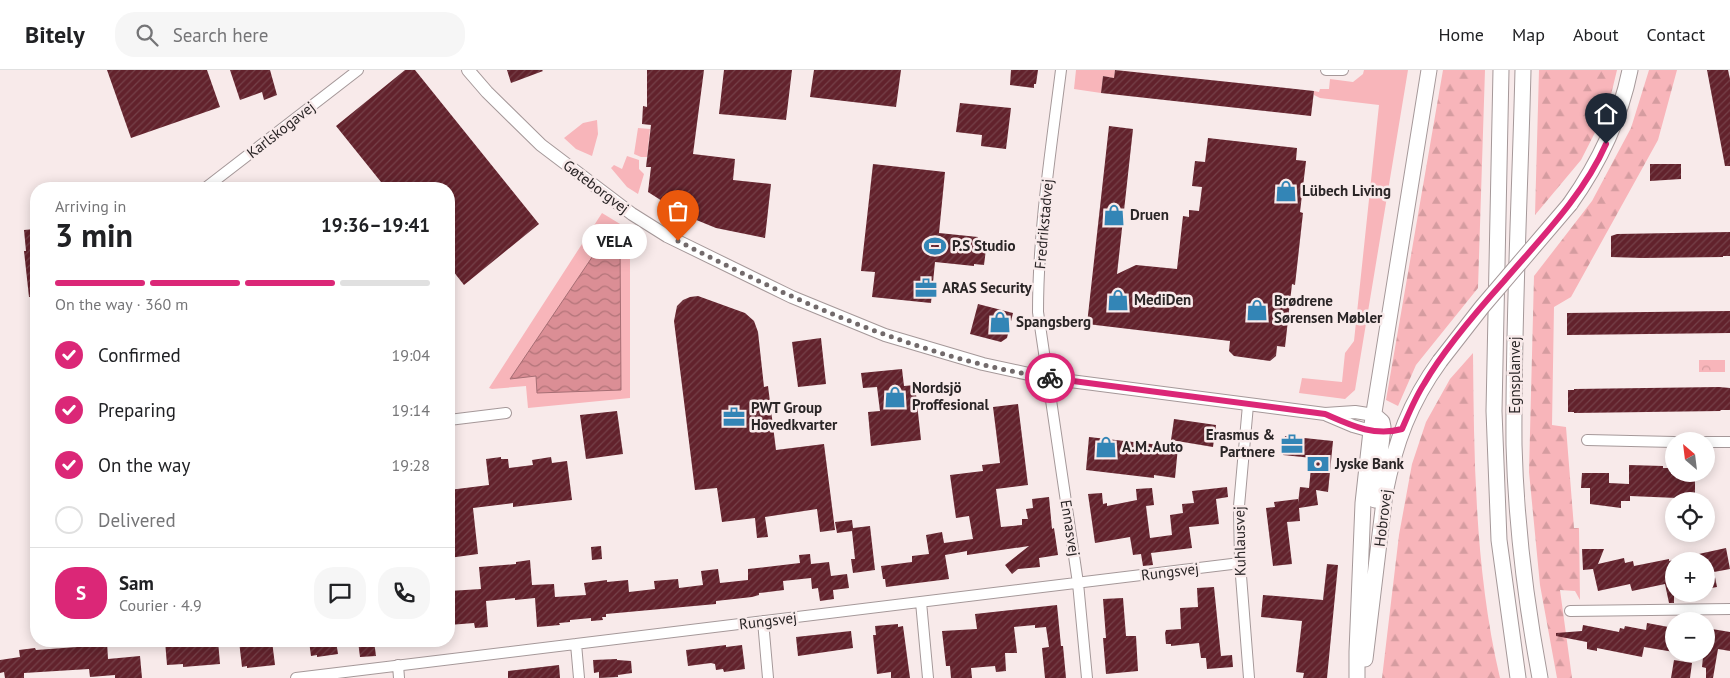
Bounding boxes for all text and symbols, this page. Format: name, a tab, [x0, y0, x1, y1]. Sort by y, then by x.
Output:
search box	[115, 12, 465, 57]
text: Bitely	[25, 19, 85, 50]
icon: search	[133, 21, 161, 49]
text: Search here	[173, 23, 268, 47]
text: Home	[1438, 23, 1484, 46]
text: Map	[1512, 23, 1545, 46]
text: About	[1573, 23, 1619, 46]
text: Contact	[1647, 23, 1705, 46]
pin	[1585, 93, 1627, 144]
street label: Karlskogavej	[243, 97, 319, 162]
icon: home	[1592, 100, 1620, 128]
street label: Gøteborgvej	[560, 156, 633, 218]
street label: Fredrikstadvej	[1030, 178, 1057, 270]
shop icon: Lübech Living	[1273, 178, 1299, 204]
place label: Lübech Living	[1302, 181, 1391, 200]
pin	[657, 190, 699, 241]
text: Arriving in	[55, 196, 126, 216]
icon: bag	[664, 197, 692, 225]
shop icon: Druen	[1101, 202, 1127, 228]
place label: Druen	[1130, 205, 1169, 224]
text: 19:36–19:41	[321, 213, 430, 237]
text: 3 min	[55, 214, 133, 256]
callout: VELA	[583, 224, 648, 258]
text: VELA	[596, 231, 633, 251]
sports icon: P.S Studio	[922, 233, 948, 259]
place label: P.S Studio	[952, 236, 1016, 255]
office icon: ARAS Security	[913, 275, 939, 301]
place label: ARAS Security	[942, 278, 1033, 297]
shop icon: MediDen	[1105, 287, 1131, 313]
place label: MediDen	[1134, 290, 1191, 309]
place label: Brødrene Sørensen Møbler	[1274, 291, 1383, 327]
text: On the way · 360 m	[55, 294, 188, 314]
shop icon: Brødrene Sørensen Møbler	[1244, 297, 1270, 323]
shop icon: Spangsberg	[987, 309, 1013, 335]
place label: Spangsberg	[1016, 312, 1091, 331]
street label: Egnsplanvej	[1505, 336, 1524, 414]
icon: check	[55, 341, 83, 369]
text: Confirmed	[98, 343, 181, 367]
text: 19:04	[392, 345, 430, 365]
courier	[1025, 353, 1075, 403]
icon: bike	[1036, 364, 1064, 392]
place label: Nordsjö Proffesional	[912, 378, 989, 414]
shop icon: Nordsjö Proffesional	[882, 384, 908, 410]
icon: check	[55, 396, 83, 424]
text: Preparing	[98, 398, 176, 422]
place label: PWT Group Hovedkvarter	[751, 398, 838, 434]
text: 19:14	[392, 400, 430, 420]
office icon: PWT Group Hovedkvarter	[721, 404, 747, 430]
place label: Erasmus & Partnere	[1206, 425, 1275, 461]
office icon: Erasmus & Partnere	[1279, 431, 1305, 457]
north arrow	[1665, 432, 1715, 482]
map controls	[1665, 432, 1715, 662]
shop icon: A.M. Auto	[1093, 434, 1119, 460]
place label: A.M. Auto	[1122, 437, 1183, 456]
icon: check	[55, 451, 83, 479]
bank icon: Jyske Bank	[1305, 451, 1331, 477]
text: On the way	[98, 453, 190, 477]
place label: Jyske Bank	[1334, 454, 1405, 473]
text: 19:28	[392, 455, 430, 475]
street label: Hobrovej	[1370, 488, 1395, 548]
button: locate	[1665, 492, 1715, 542]
street label: Ennasvej	[1057, 498, 1084, 558]
street label: Kuhlausvej	[1229, 506, 1250, 576]
text: Delivered	[98, 508, 176, 532]
button: +	[1665, 552, 1715, 602]
street label: Rungsvej	[1140, 559, 1200, 584]
button: chat	[314, 567, 366, 619]
button: phone	[378, 567, 430, 619]
text: Sam	[119, 571, 154, 595]
text: S	[76, 581, 86, 605]
text: Courier · 4.9	[119, 595, 202, 615]
street label: Rungsvej	[738, 608, 798, 633]
button: −	[1665, 612, 1715, 662]

